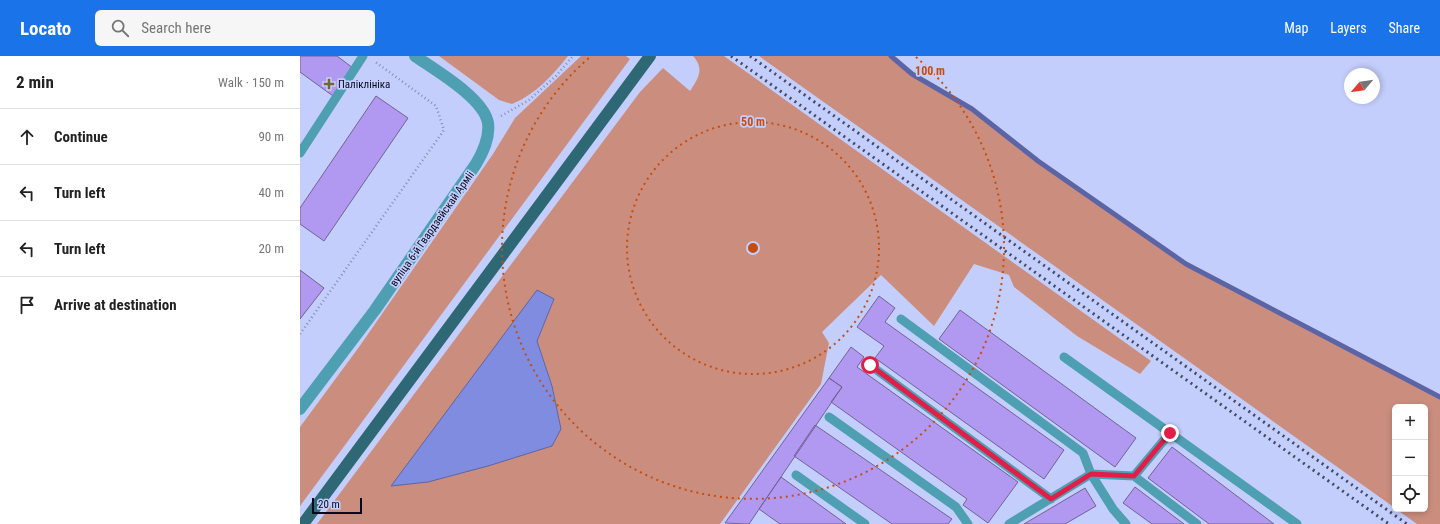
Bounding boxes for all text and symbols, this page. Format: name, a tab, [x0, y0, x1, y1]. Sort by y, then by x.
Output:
search box	[95, 10, 375, 46]
text: Locato	[20, 17, 71, 40]
icon: search	[109, 17, 131, 39]
text: Search here	[141, 19, 211, 37]
text: Map	[1284, 20, 1308, 36]
text: Layers	[1330, 20, 1367, 36]
text: Share	[1389, 20, 1420, 36]
text: 100 m	[915, 64, 945, 78]
north arrow	[1344, 68, 1380, 104]
text: 2 min	[16, 72, 54, 92]
text: Walk · 150 m	[218, 75, 284, 90]
marker: Паліклініка	[323, 78, 335, 90]
place label: Паліклініка	[338, 78, 390, 91]
text: 50 m	[741, 115, 765, 129]
icon: ahead	[16, 126, 38, 148]
text: Continue	[54, 128, 108, 146]
text: 90 m	[258, 129, 284, 144]
street label: вуліца 6-й Гвардзейскай Арміі	[387, 169, 477, 289]
icon: left	[16, 182, 38, 204]
text: Turn left	[54, 184, 105, 202]
text: 40 m	[258, 185, 284, 200]
icon: left	[16, 238, 38, 260]
text: Turn left	[54, 240, 105, 258]
text: 20 m	[258, 241, 284, 256]
centre of rings	[746, 241, 760, 255]
icon: arrive	[16, 294, 38, 316]
text: Arrive at destination	[54, 296, 177, 314]
route start	[861, 356, 879, 374]
map controls	[1392, 404, 1428, 512]
button: +	[1392, 404, 1428, 440]
route end	[1161, 424, 1179, 442]
button: −	[1392, 440, 1428, 476]
button: locate	[1392, 476, 1428, 512]
scale bar	[312, 496, 362, 515]
text: 20 m	[318, 498, 340, 511]

